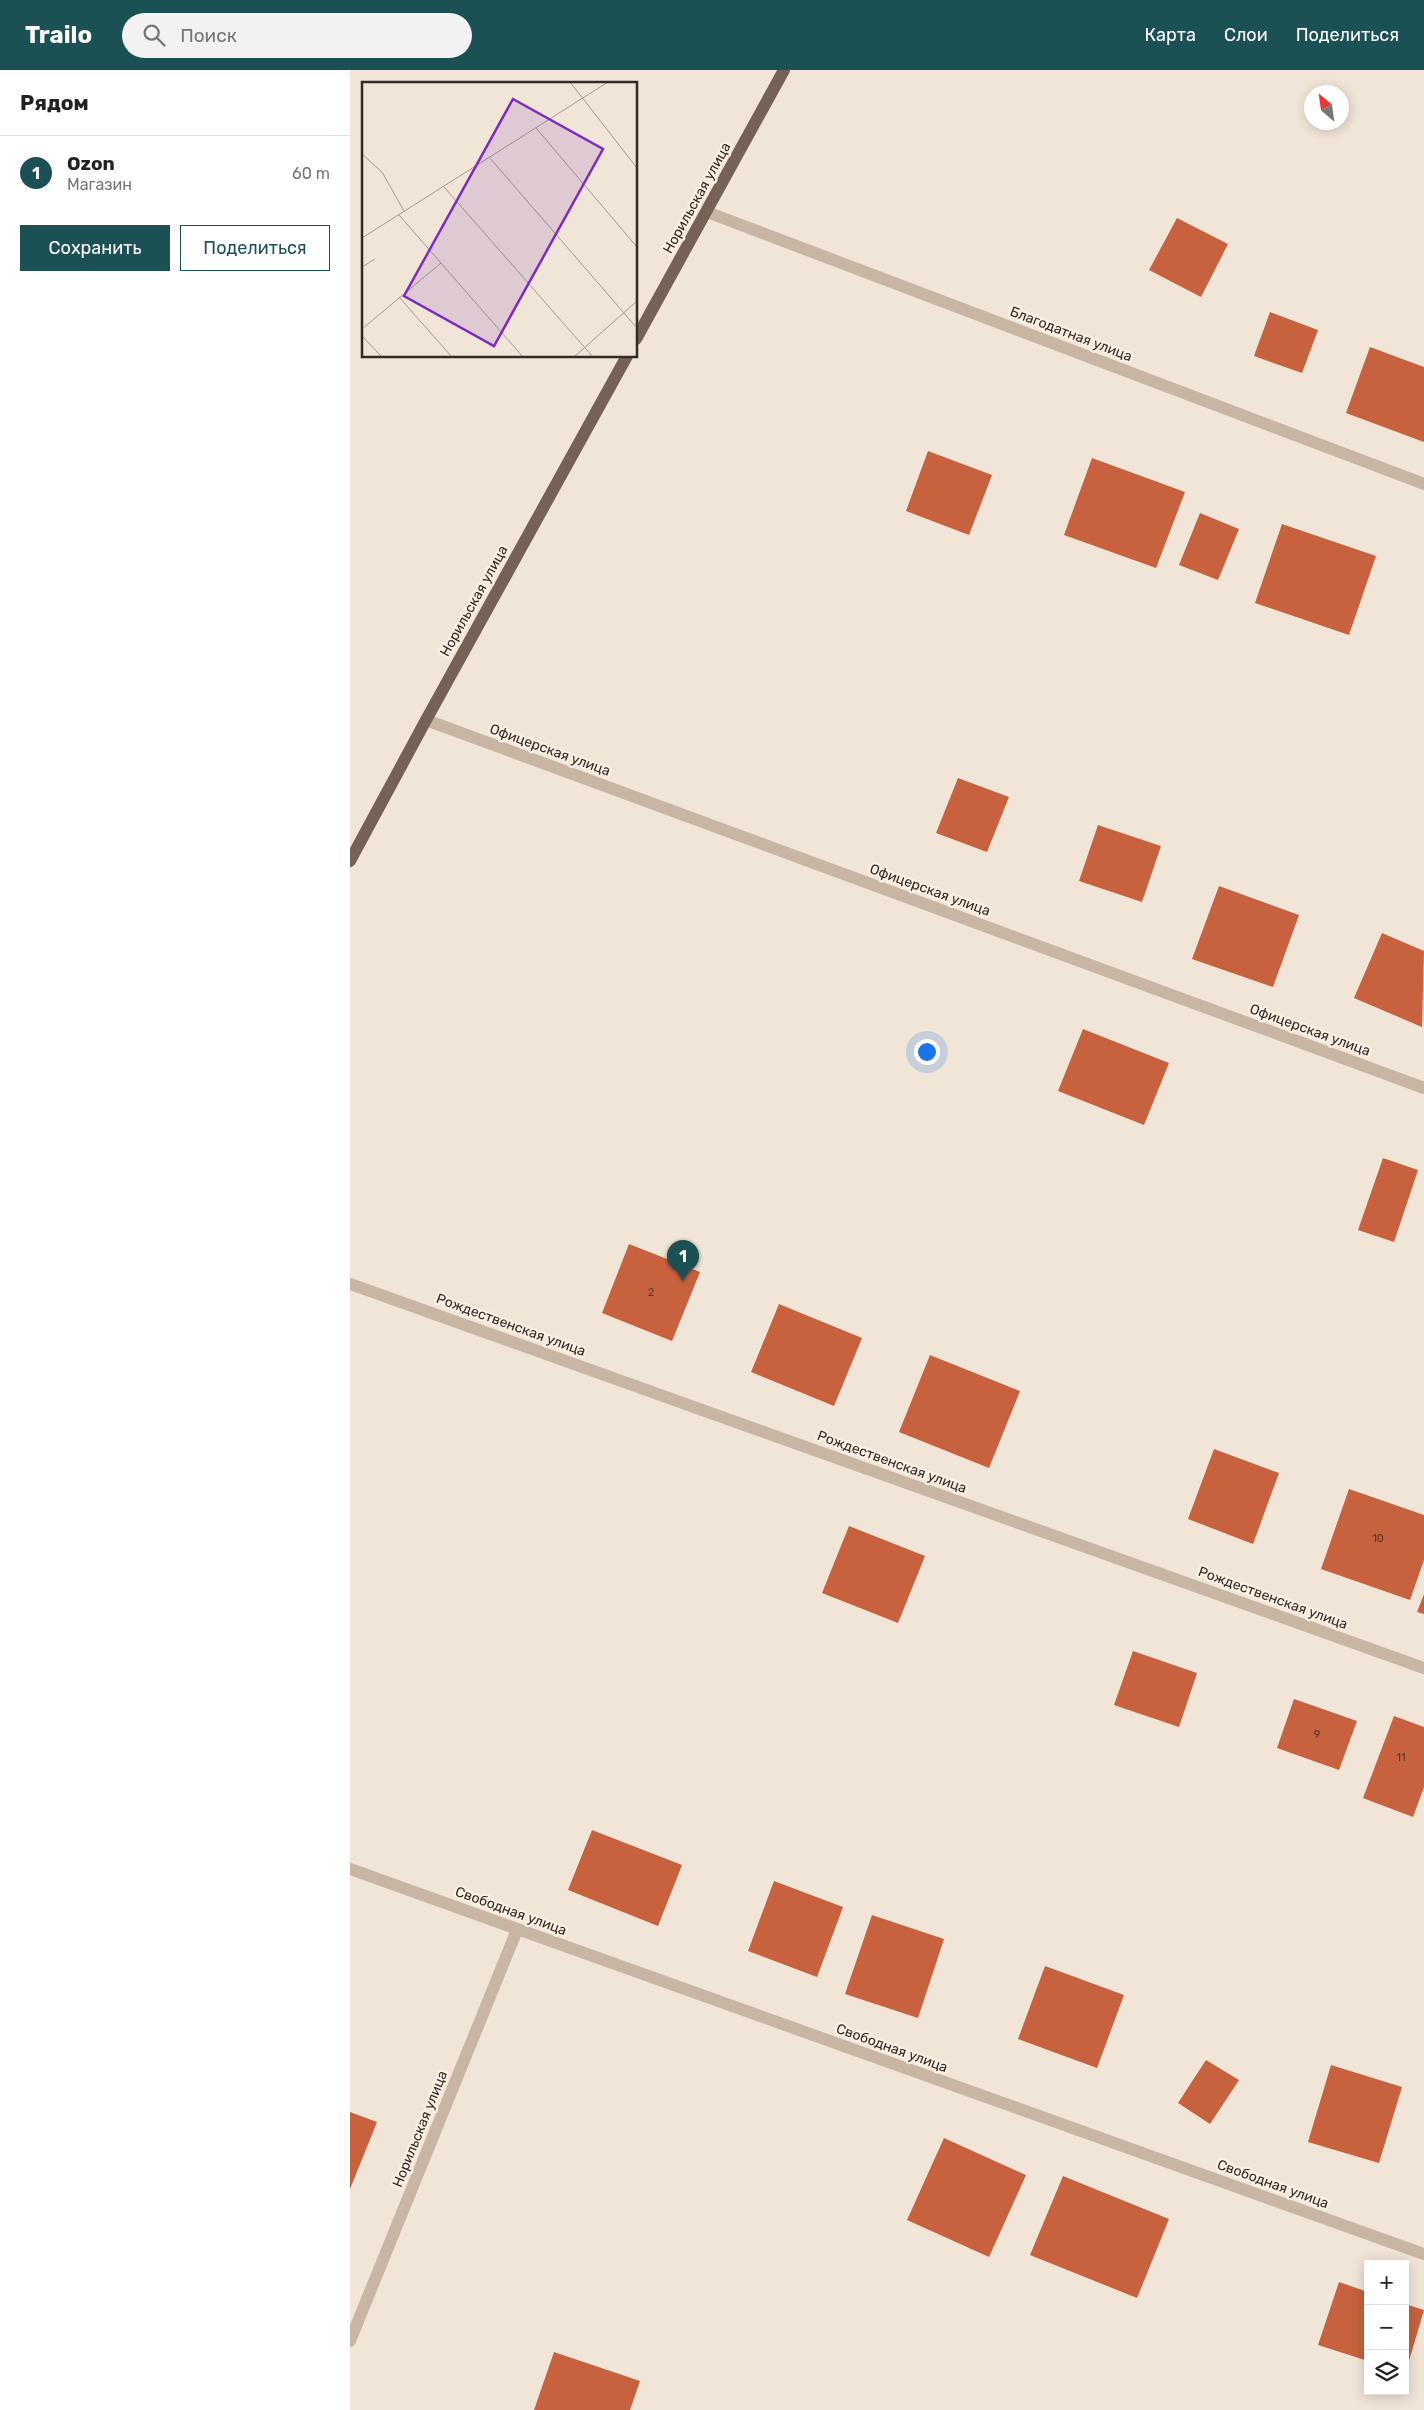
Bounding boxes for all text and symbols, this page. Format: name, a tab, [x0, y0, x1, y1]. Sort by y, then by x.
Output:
search box	[122, 13, 472, 58]
text: Trailo	[25, 21, 92, 49]
icon: search	[140, 21, 168, 49]
text: Поиск	[180, 24, 237, 47]
text: Карта	[1145, 24, 1196, 46]
text: Слои	[1224, 24, 1268, 46]
text: Поделиться	[1296, 24, 1399, 46]
inset map	[362, 82, 638, 358]
north arrow	[1304, 85, 1349, 130]
text: Рядом	[20, 90, 89, 115]
street label: Норильская улица	[659, 140, 735, 256]
text: Ozon	[67, 152, 115, 175]
text: 1	[32, 164, 40, 183]
text: 60 m	[292, 164, 330, 183]
text: Магазин	[67, 175, 132, 194]
button: Сохранить	[20, 225, 170, 271]
button: Поделиться	[180, 225, 330, 271]
street label: Благодатная улица	[1007, 303, 1135, 365]
street label: Норильская улица	[436, 543, 512, 659]
street label: Офицерская улица	[487, 720, 613, 780]
street label: Офицерская улица	[867, 860, 993, 920]
street label: Офицерская улица	[1247, 1000, 1373, 1060]
your location	[914, 1039, 940, 1065]
pin: 1	[667, 1240, 699, 1281]
house number: 2	[648, 1286, 654, 1299]
street label: Рождественская улица	[434, 1290, 588, 1360]
street label: Рождественская улица	[815, 1427, 969, 1497]
house number: 10	[1372, 1532, 1384, 1545]
street label: Рождественская улица	[1196, 1563, 1350, 1633]
house number: 9	[1314, 1728, 1320, 1741]
house number: 11	[1396, 1751, 1406, 1764]
street label: Свободная улица	[453, 1883, 569, 1939]
street label: Свободная улица	[834, 2020, 950, 2076]
street label: Норильская улица	[389, 2068, 451, 2190]
street label: Свободная улица	[1215, 2156, 1331, 2212]
map controls	[1364, 2260, 1409, 2395]
button: +	[1364, 2260, 1409, 2305]
button: −	[1364, 2305, 1409, 2350]
button: layers	[1364, 2350, 1409, 2395]

